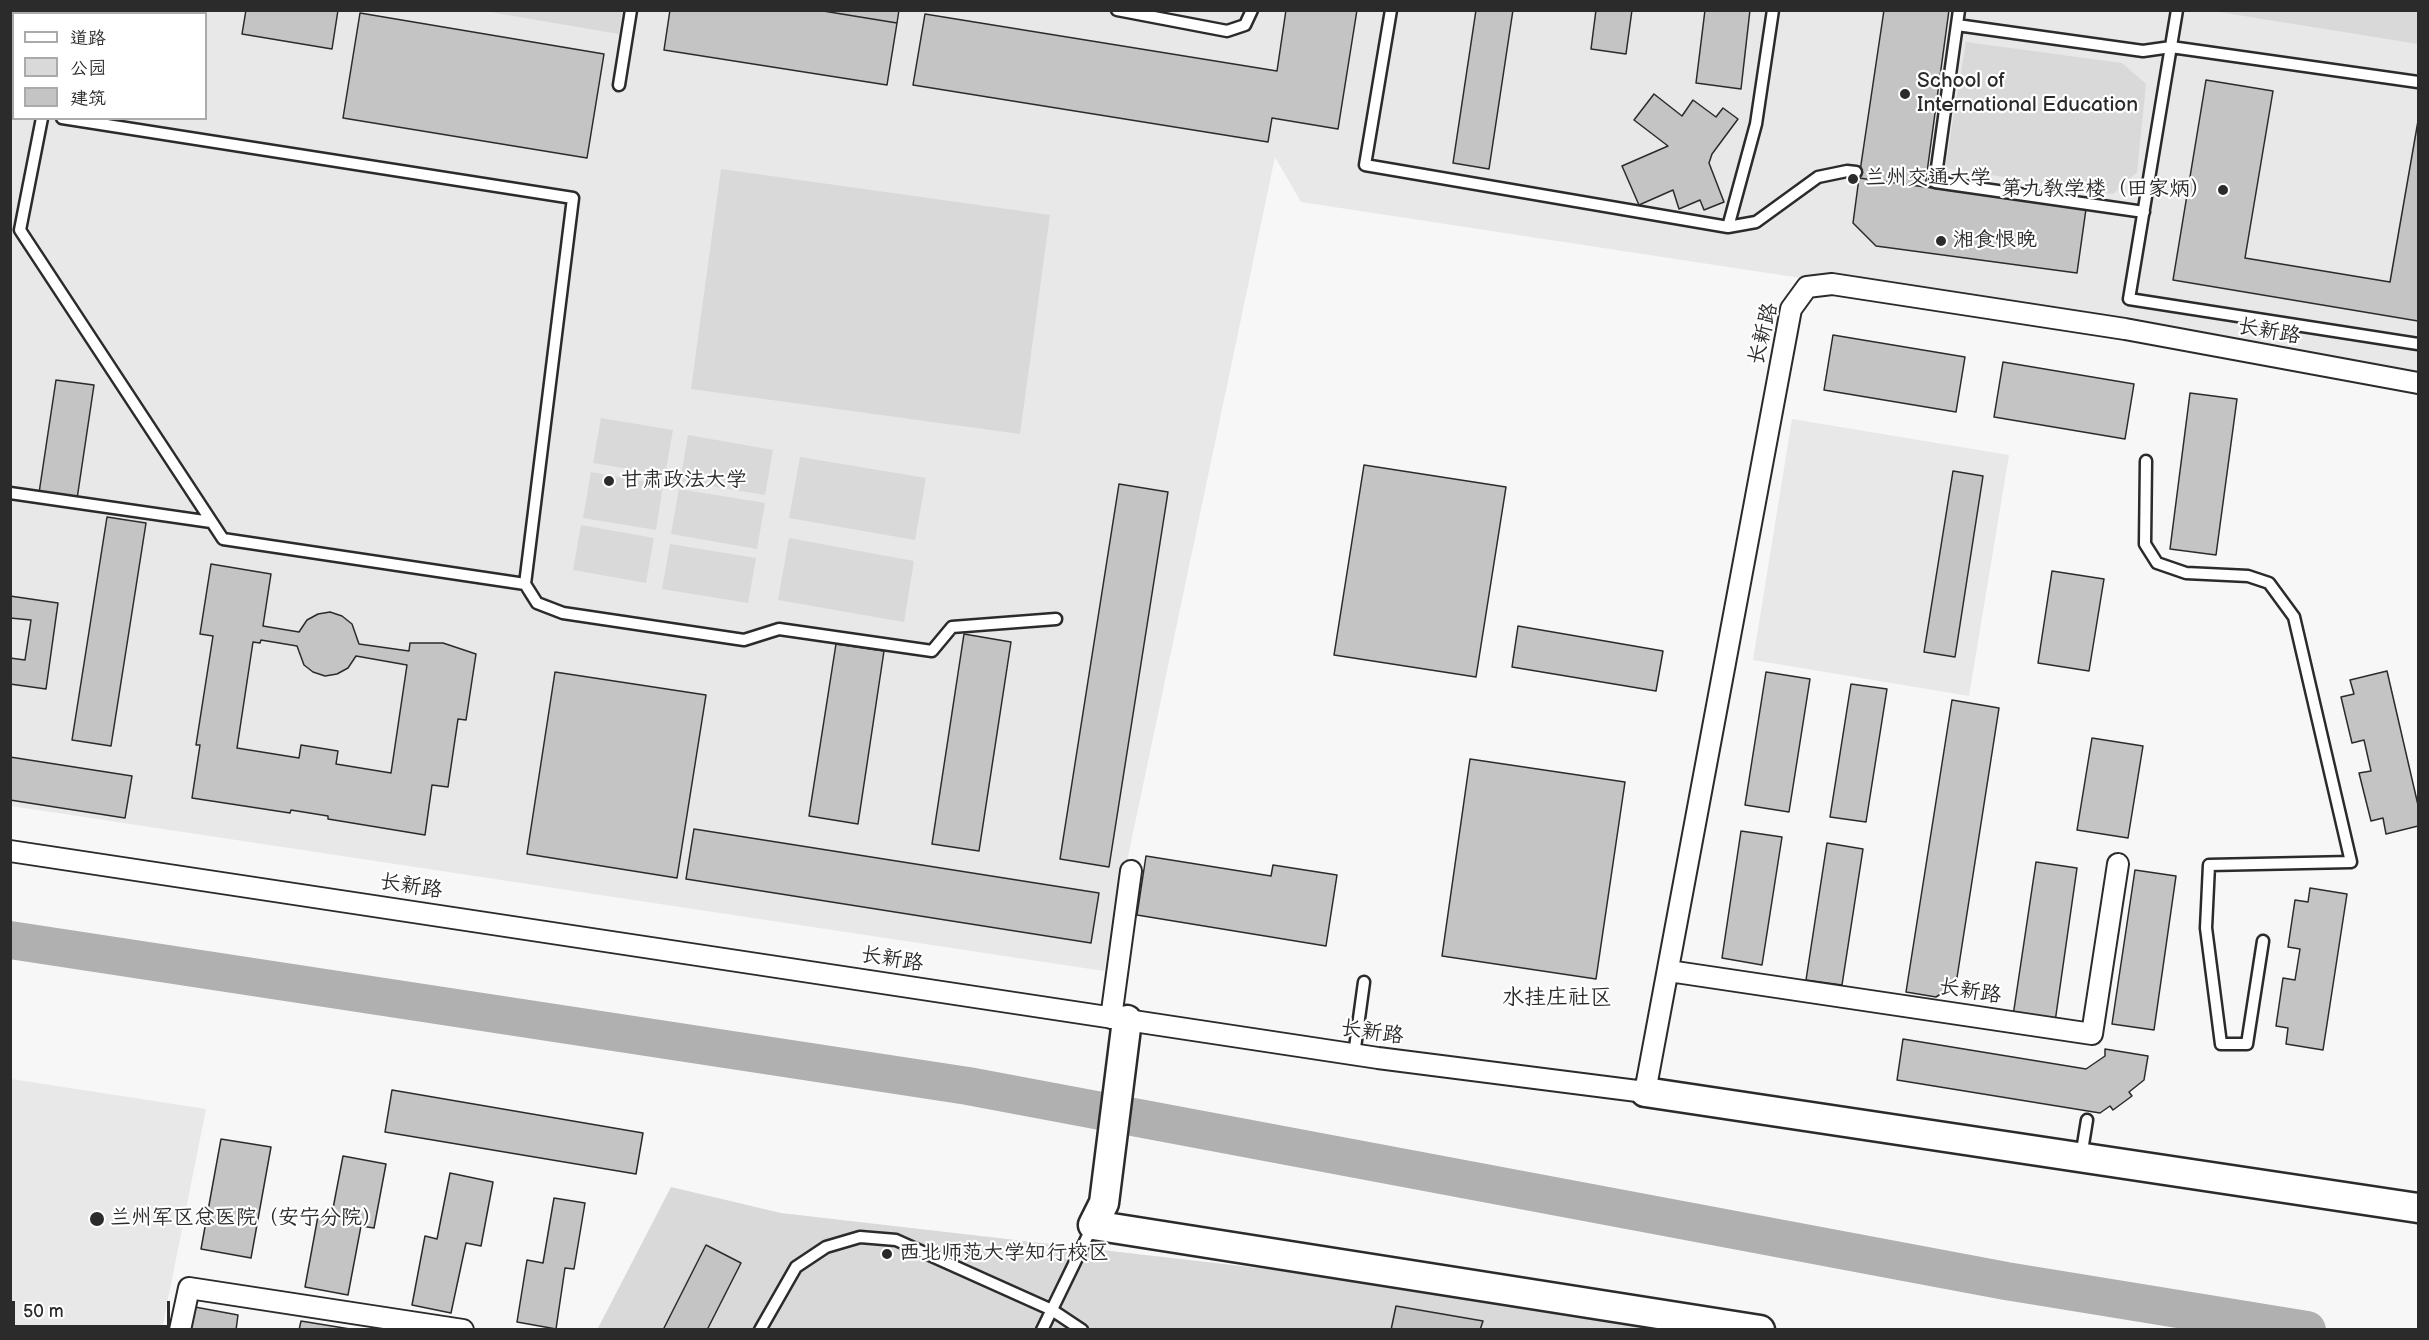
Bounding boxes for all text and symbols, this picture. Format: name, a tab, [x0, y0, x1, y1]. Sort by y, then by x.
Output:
legend	[12, 12, 207, 120]
text: 道路	[70, 28, 106, 49]
text: 公园	[70, 58, 106, 79]
place label: School of International Education	[1917, 69, 2138, 119]
marker: School of International Education	[1898, 87, 1912, 101]
text: 建筑	[70, 88, 106, 109]
place label: 兰州交通大学	[1865, 166, 1991, 192]
marker: 兰州交通大学	[1846, 172, 1860, 186]
place label: 第九教学楼（田家炳）	[2001, 177, 2211, 203]
marker: 第九教学楼（田家炳）	[2216, 183, 2230, 197]
place label: 湘食恨晚	[1953, 228, 2037, 254]
marker: 湘食恨晚	[1934, 234, 1948, 248]
street label: 长新路	[1744, 300, 1784, 368]
street label: 长新路	[2236, 314, 2302, 350]
place label: 甘肃政法大学	[621, 468, 747, 494]
marker: 甘肃政法大学	[602, 474, 616, 488]
street label: 长新路	[378, 870, 444, 904]
street label: 长新路	[859, 943, 925, 977]
street label: 长新路	[1937, 975, 2003, 1009]
district label: 水挂庄社区	[1502, 985, 1612, 1011]
street label: 长新路	[1339, 1016, 1405, 1050]
place label: 兰州军区总医院（安宁分院）	[110, 1206, 383, 1232]
marker: 兰州军区总医院（安宁分院）	[88, 1210, 106, 1228]
place label: 西北师范大学知行校区	[899, 1241, 1109, 1267]
marker: 西北师范大学知行校区	[880, 1247, 894, 1261]
scale bar	[15, 1289, 172, 1327]
text: 50 m	[23, 1301, 64, 1322]

